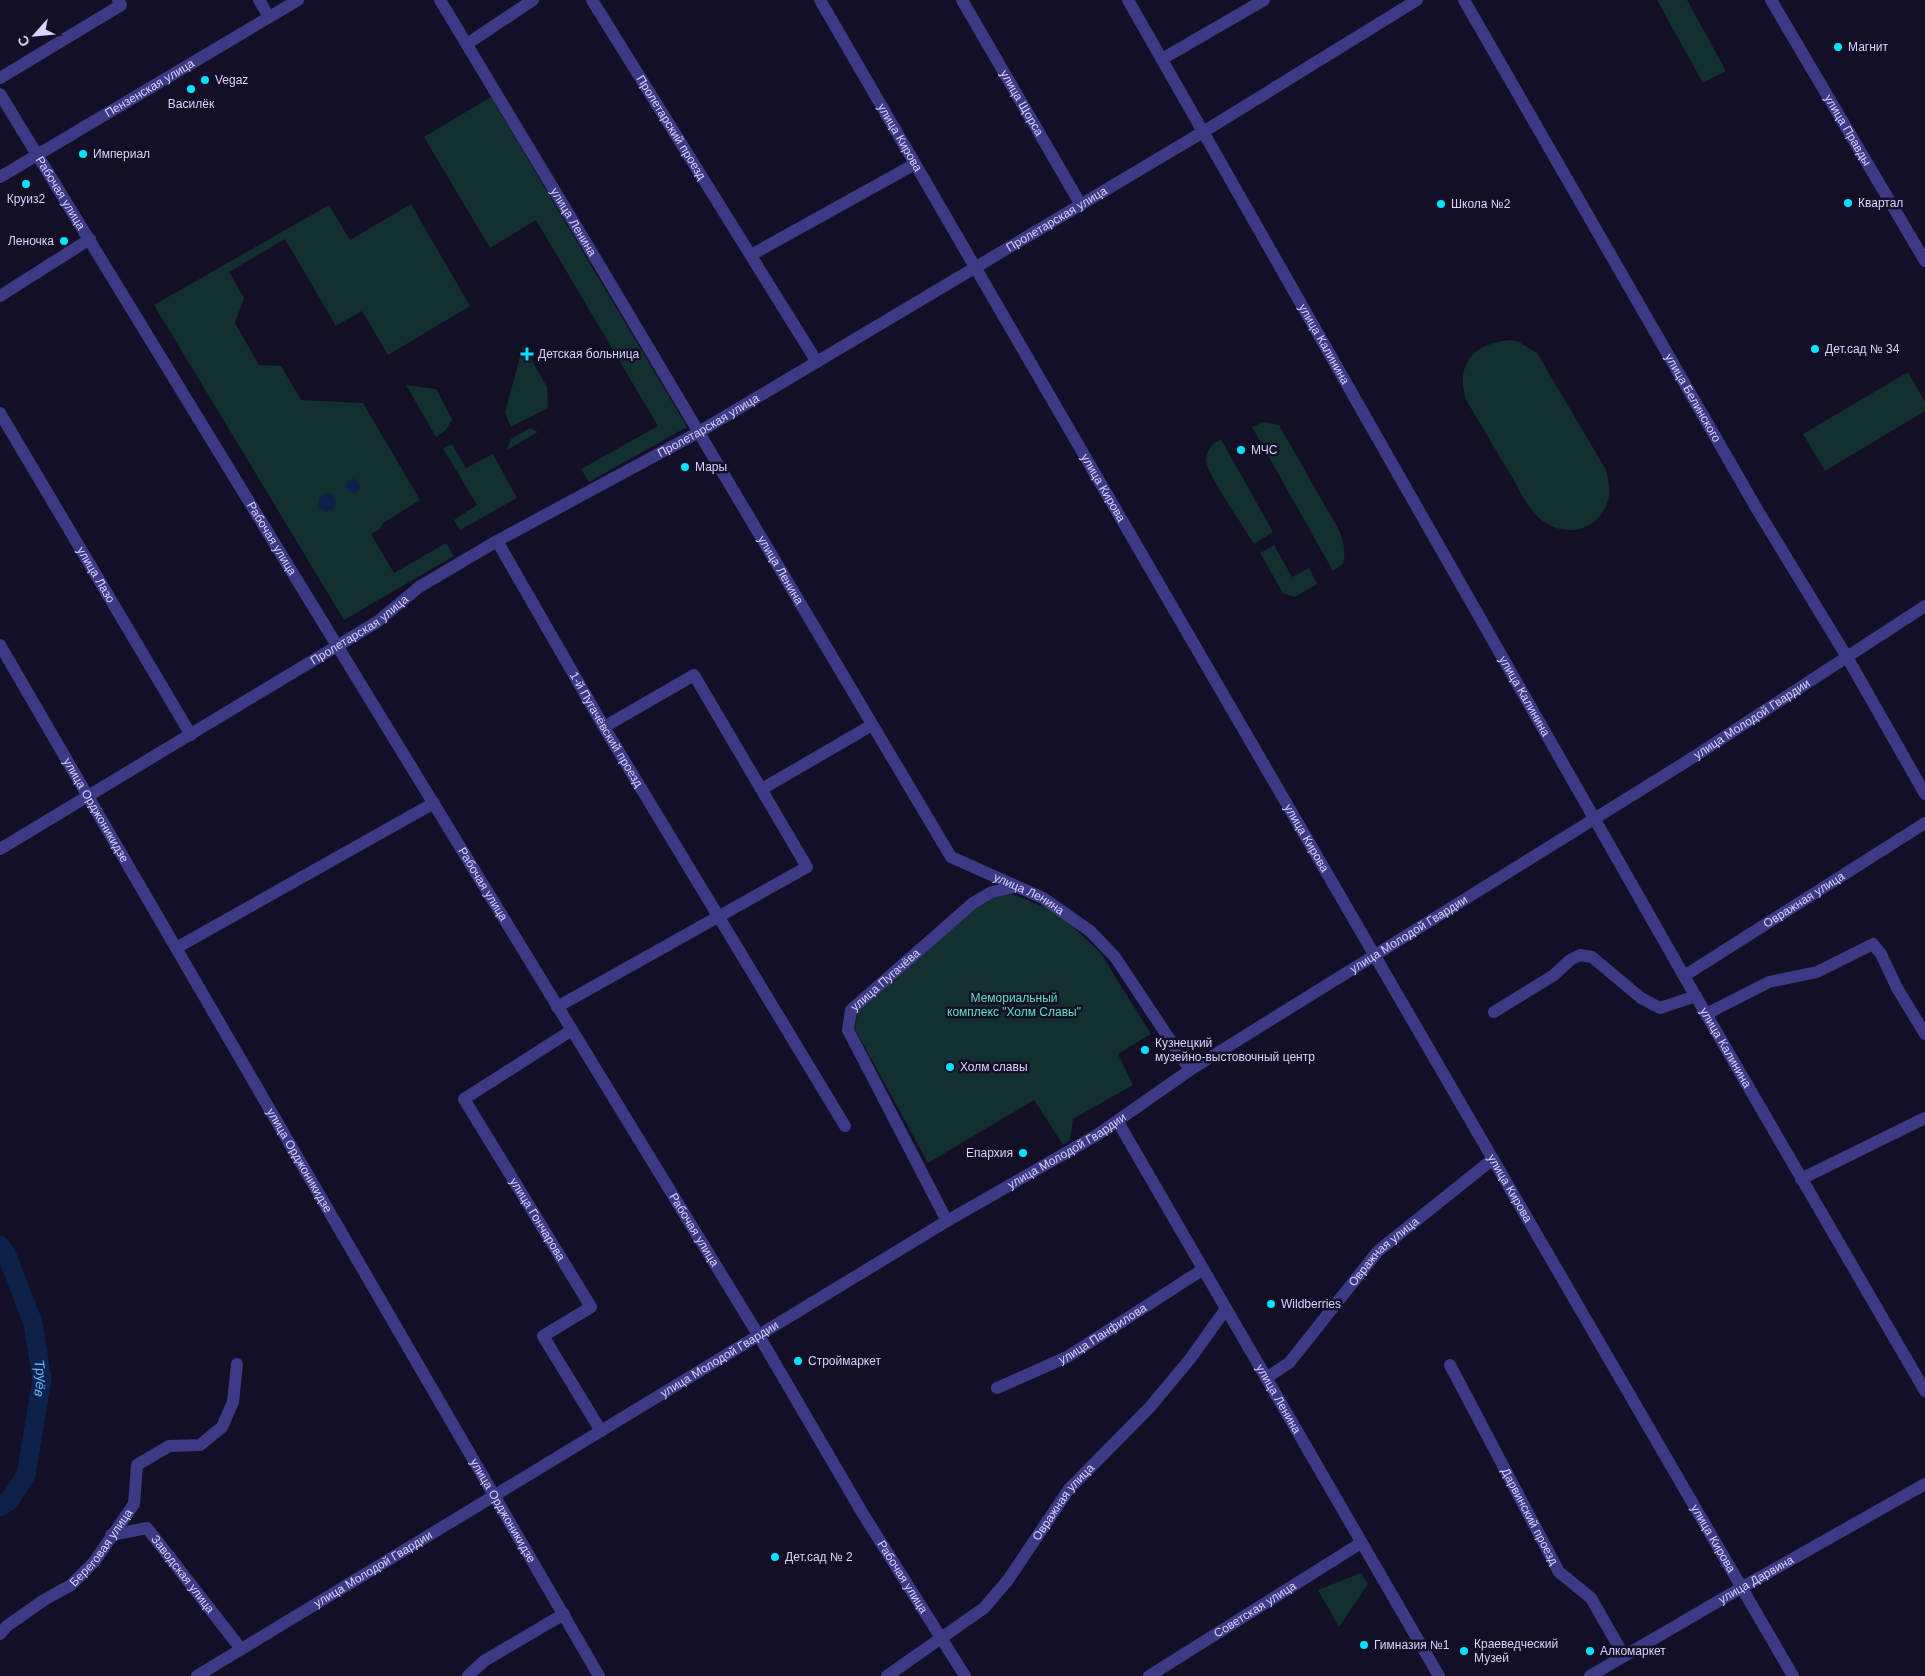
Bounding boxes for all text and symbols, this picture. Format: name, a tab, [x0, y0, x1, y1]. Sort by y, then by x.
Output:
north arrow	[10, 10, 60, 60]
text: С	[14, 33, 33, 49]
place label: Магнит	[1848, 40, 1889, 54]
marker: Магнит	[1832, 41, 1844, 53]
street label: Пензенская улица	[102, 56, 197, 120]
street label: улица Щорса	[997, 68, 1046, 139]
place label: Vegaz	[215, 73, 248, 87]
street label: Пролетарский проезд	[633, 73, 709, 182]
marker: Vegaz	[199, 74, 211, 86]
marker: Василёк	[185, 83, 197, 95]
street label: улица Правды	[1821, 92, 1874, 168]
place label: Василёк	[168, 97, 215, 111]
street label: улица Кирова	[875, 101, 925, 174]
place label: Империал	[93, 147, 150, 161]
marker: Империал	[77, 148, 89, 160]
street label: Рабочая улица	[33, 154, 88, 232]
marker: Круиз2	[20, 178, 32, 190]
street label: Пролетарская улица	[1004, 184, 1110, 255]
street label: улица Ленина	[547, 185, 600, 259]
place label: Круиз2	[7, 192, 46, 206]
place label: Квартал	[1858, 196, 1903, 210]
place label: Школа №2	[1451, 197, 1511, 211]
marker: Квартал	[1842, 197, 1854, 209]
marker: Школа №2	[1435, 198, 1447, 210]
place label: Леночка	[8, 234, 54, 248]
marker: Леночка	[58, 235, 70, 247]
street label: улица Калинина	[1296, 301, 1353, 387]
place label: Дет.сад № 34	[1825, 342, 1900, 356]
marker: Дет.сад № 34	[1809, 343, 1821, 355]
marker: Детская больница	[520, 347, 534, 361]
place label: Детская больница	[538, 347, 640, 361]
street label: улица Белинского	[1662, 351, 1724, 445]
street label: Пролетарская улица	[655, 391, 762, 460]
place label: МЧС	[1251, 443, 1278, 457]
marker: МЧС	[1235, 444, 1247, 456]
street label: улица Кирова	[1078, 451, 1129, 525]
place label: Мары	[695, 460, 727, 474]
marker: Мары	[679, 461, 691, 473]
street label: Рабочая улица	[244, 499, 300, 578]
street label: улица Ленина	[755, 533, 807, 607]
street label: улица Лазо	[74, 544, 118, 606]
street label: Пролетарская улица	[308, 592, 411, 667]
street label: улица Калинина	[1496, 653, 1553, 739]
street label: 1-й Пугачёвский проезд	[567, 669, 646, 790]
street label: улица Молодой Гвардии	[1691, 676, 1812, 762]
street label: улица Орджоникидзе	[60, 756, 132, 865]
street label: улица Кирова	[1281, 801, 1332, 875]
street label: Рабочая улица	[455, 845, 511, 924]
street label: Овражная улица	[1761, 869, 1847, 931]
street label: улица Ленина	[991, 870, 1067, 918]
street label: улица Молодой Гвардии	[1347, 892, 1470, 976]
street label: улица Пугачёва	[848, 946, 923, 1014]
park label: Мемориальный комплекс "Холм Славы"	[947, 991, 1081, 1019]
street label: улица Калинина	[1697, 1005, 1754, 1090]
place label: Кузнецкий музейно-выстовочный центр	[1155, 1036, 1315, 1064]
marker: Кузнецкий музейно-выстовочный центр	[1139, 1044, 1151, 1056]
place label: Холм славы	[960, 1060, 1028, 1074]
marker: Холм славы	[944, 1061, 956, 1073]
street label: улица Орджоникидзе	[264, 1106, 335, 1215]
street label: улица Молодой Гвардии	[1005, 1110, 1129, 1192]
place label: Епархия	[966, 1146, 1013, 1160]
marker: Епархия	[1017, 1147, 1029, 1159]
street label: улица Кирова	[1485, 1152, 1535, 1225]
street label: улица Гончарова	[507, 1175, 568, 1264]
street label: Рабочая улица	[666, 1190, 722, 1269]
street label: Овражная улица	[1346, 1214, 1422, 1289]
place label: Wildberries	[1281, 1297, 1341, 1311]
marker: Wildberries	[1265, 1298, 1277, 1310]
street label: улица Панфилова	[1056, 1300, 1149, 1367]
street label: улица Молодой Гвардии	[658, 1318, 781, 1400]
place label: Строймаркет	[808, 1354, 881, 1368]
marker: Строймаркет	[792, 1355, 804, 1367]
water label: Труёв	[31, 1358, 51, 1398]
street label: улица Ленина	[1253, 1362, 1304, 1436]
street label: улица Орджоникидзе	[467, 1456, 539, 1565]
street label: Овражная улица	[1029, 1461, 1097, 1543]
street label: Дарвинский проезд	[1498, 1465, 1561, 1567]
street label: улица Кирова	[1688, 1502, 1739, 1575]
street label: Береговая улица	[67, 1506, 136, 1589]
street label: улица Молодой Гвардии	[311, 1528, 435, 1610]
street label: Заводская улица	[148, 1532, 218, 1616]
street label: Рабочая улица	[874, 1538, 931, 1616]
place label: Дет.сад № 2	[785, 1550, 853, 1564]
marker: Дет.сад № 2	[769, 1551, 781, 1563]
street label: улица Дарвина	[1716, 1553, 1796, 1607]
street label: Советская улица	[1211, 1578, 1299, 1641]
place label: Краеведческий Музей	[1474, 1637, 1558, 1665]
place label: Гимназия №1	[1374, 1638, 1450, 1652]
marker: Гимназия №1	[1358, 1639, 1370, 1651]
place label: Алкомаркет	[1600, 1644, 1666, 1658]
marker: Краеведческий Музей	[1458, 1645, 1470, 1657]
marker: Алкомаркет	[1584, 1645, 1596, 1657]

